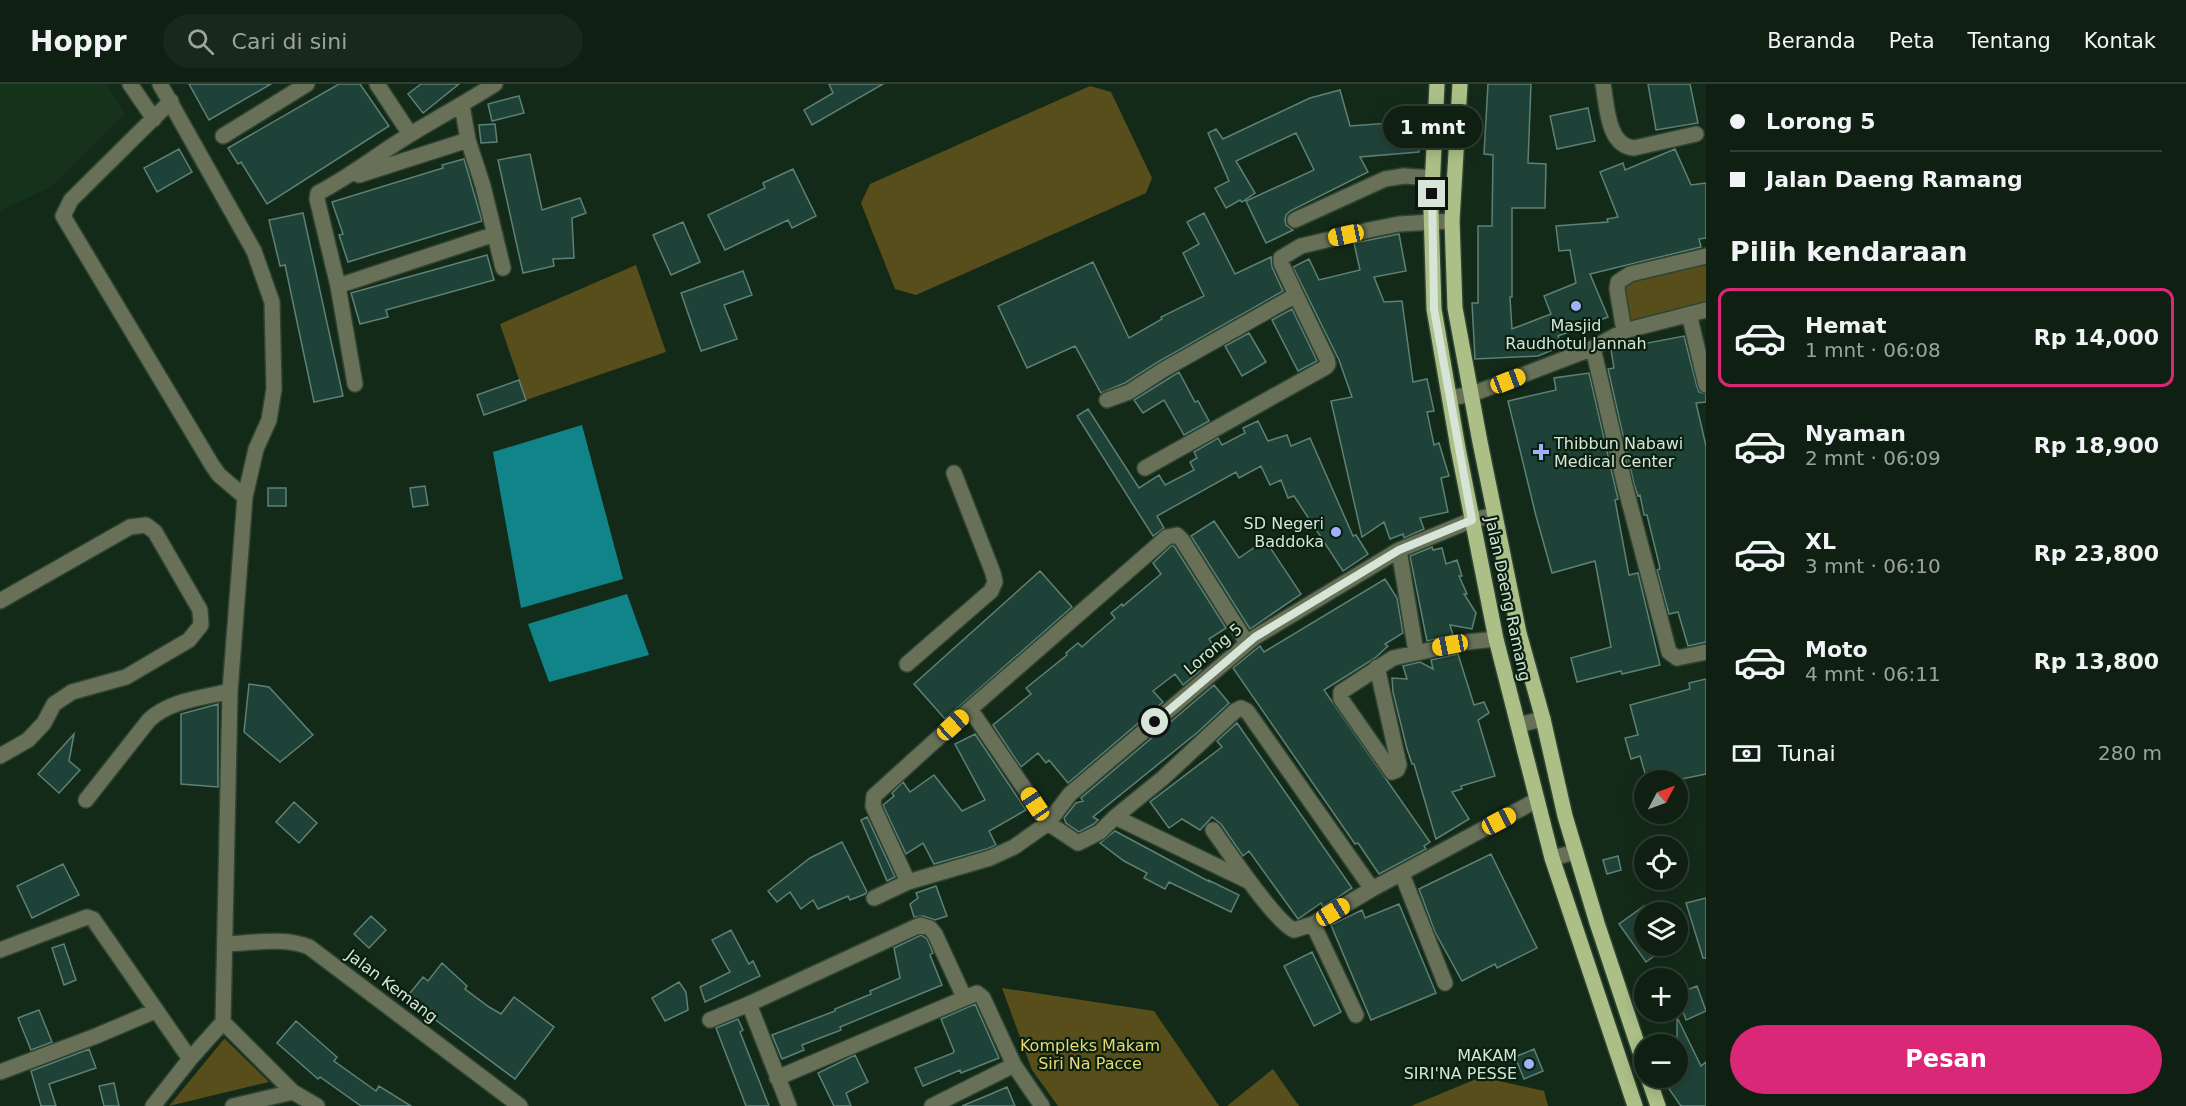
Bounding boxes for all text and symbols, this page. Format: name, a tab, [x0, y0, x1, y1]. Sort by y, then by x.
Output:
search box	[163, 14, 583, 68]
text: Hoppr	[30, 25, 127, 58]
icon: search	[184, 25, 217, 58]
text: Cari di sini	[232, 29, 347, 54]
text: Beranda	[1767, 29, 1856, 53]
text: Peta	[1889, 29, 1935, 53]
text: Tentang	[1968, 29, 2051, 53]
text: Kontak	[2084, 29, 2156, 53]
callout: 1 mnt	[1382, 107, 1482, 149]
text: Lorong 5	[1766, 109, 1875, 134]
text: 1 mnt	[1400, 115, 1465, 139]
text: Jalan Daeng Ramang	[1766, 167, 2023, 192]
route end	[1418, 180, 1445, 207]
car	[1327, 222, 1365, 248]
text: Pilih kendaraan	[1730, 236, 1967, 267]
marker: Masjid Raudhotul Jannah	[1569, 299, 1583, 313]
icon: car	[1733, 311, 1787, 365]
text: Hemat	[1805, 313, 1887, 338]
place label: Masjid Raudhotul Jannah	[1505, 316, 1647, 353]
text: Rp 14,000	[2034, 325, 2159, 350]
text: 1 mnt · 06:08	[1805, 338, 1941, 362]
car	[1488, 366, 1528, 396]
icon: car	[1733, 419, 1787, 473]
text: Nyaman	[1805, 421, 1906, 446]
text: Rp 18,900	[2034, 433, 2159, 458]
place label: Thibbun Nabawi Medical Center	[1553, 434, 1683, 471]
marker: Thibbun Nabawi Medical Center	[1532, 443, 1550, 461]
text: 2 mnt · 06:09	[1805, 446, 1941, 470]
place label: SD Negeri Baddoka	[1244, 514, 1324, 551]
street label: Jalan Daeng Ramang	[1481, 514, 1535, 683]
marker: SD Negeri Baddoka	[1329, 525, 1343, 539]
icon: car	[1733, 527, 1787, 581]
text: XL	[1805, 529, 1836, 554]
text: Rp 23,800	[2034, 541, 2159, 566]
text: 3 mnt · 06:10	[1805, 554, 1941, 578]
street label: Lorong 5	[1180, 619, 1246, 679]
car	[1431, 633, 1469, 657]
icon: car	[1733, 635, 1787, 689]
text: Moto	[1805, 637, 1868, 662]
text: Rp 13,800	[2034, 649, 2159, 674]
text: 4 mnt · 06:11	[1805, 662, 1941, 686]
car	[934, 706, 972, 744]
route start	[1141, 708, 1168, 735]
icon: cash	[1730, 737, 1763, 770]
text: Tunai	[1778, 741, 1836, 766]
text: 280 m	[2098, 741, 2162, 765]
north arrow	[1634, 770, 1688, 824]
map controls	[1634, 770, 1688, 1088]
car	[1017, 784, 1053, 824]
car	[1479, 805, 1519, 837]
button: locate	[1634, 836, 1688, 890]
car	[1313, 895, 1353, 929]
button: layers	[1634, 902, 1688, 956]
street label: Jalan Kemang	[342, 945, 441, 1026]
button: +	[1634, 968, 1688, 1022]
button: Pesan	[1730, 1025, 2162, 1094]
button: −	[1634, 1034, 1688, 1088]
park label: Kompleks Makam Siri Na Pacce	[1020, 1036, 1160, 1073]
place label: MAKAM SIRI'NA PESSE	[1404, 1046, 1517, 1083]
marker: MAKAM SIRI'NA PESSE	[1522, 1057, 1536, 1071]

